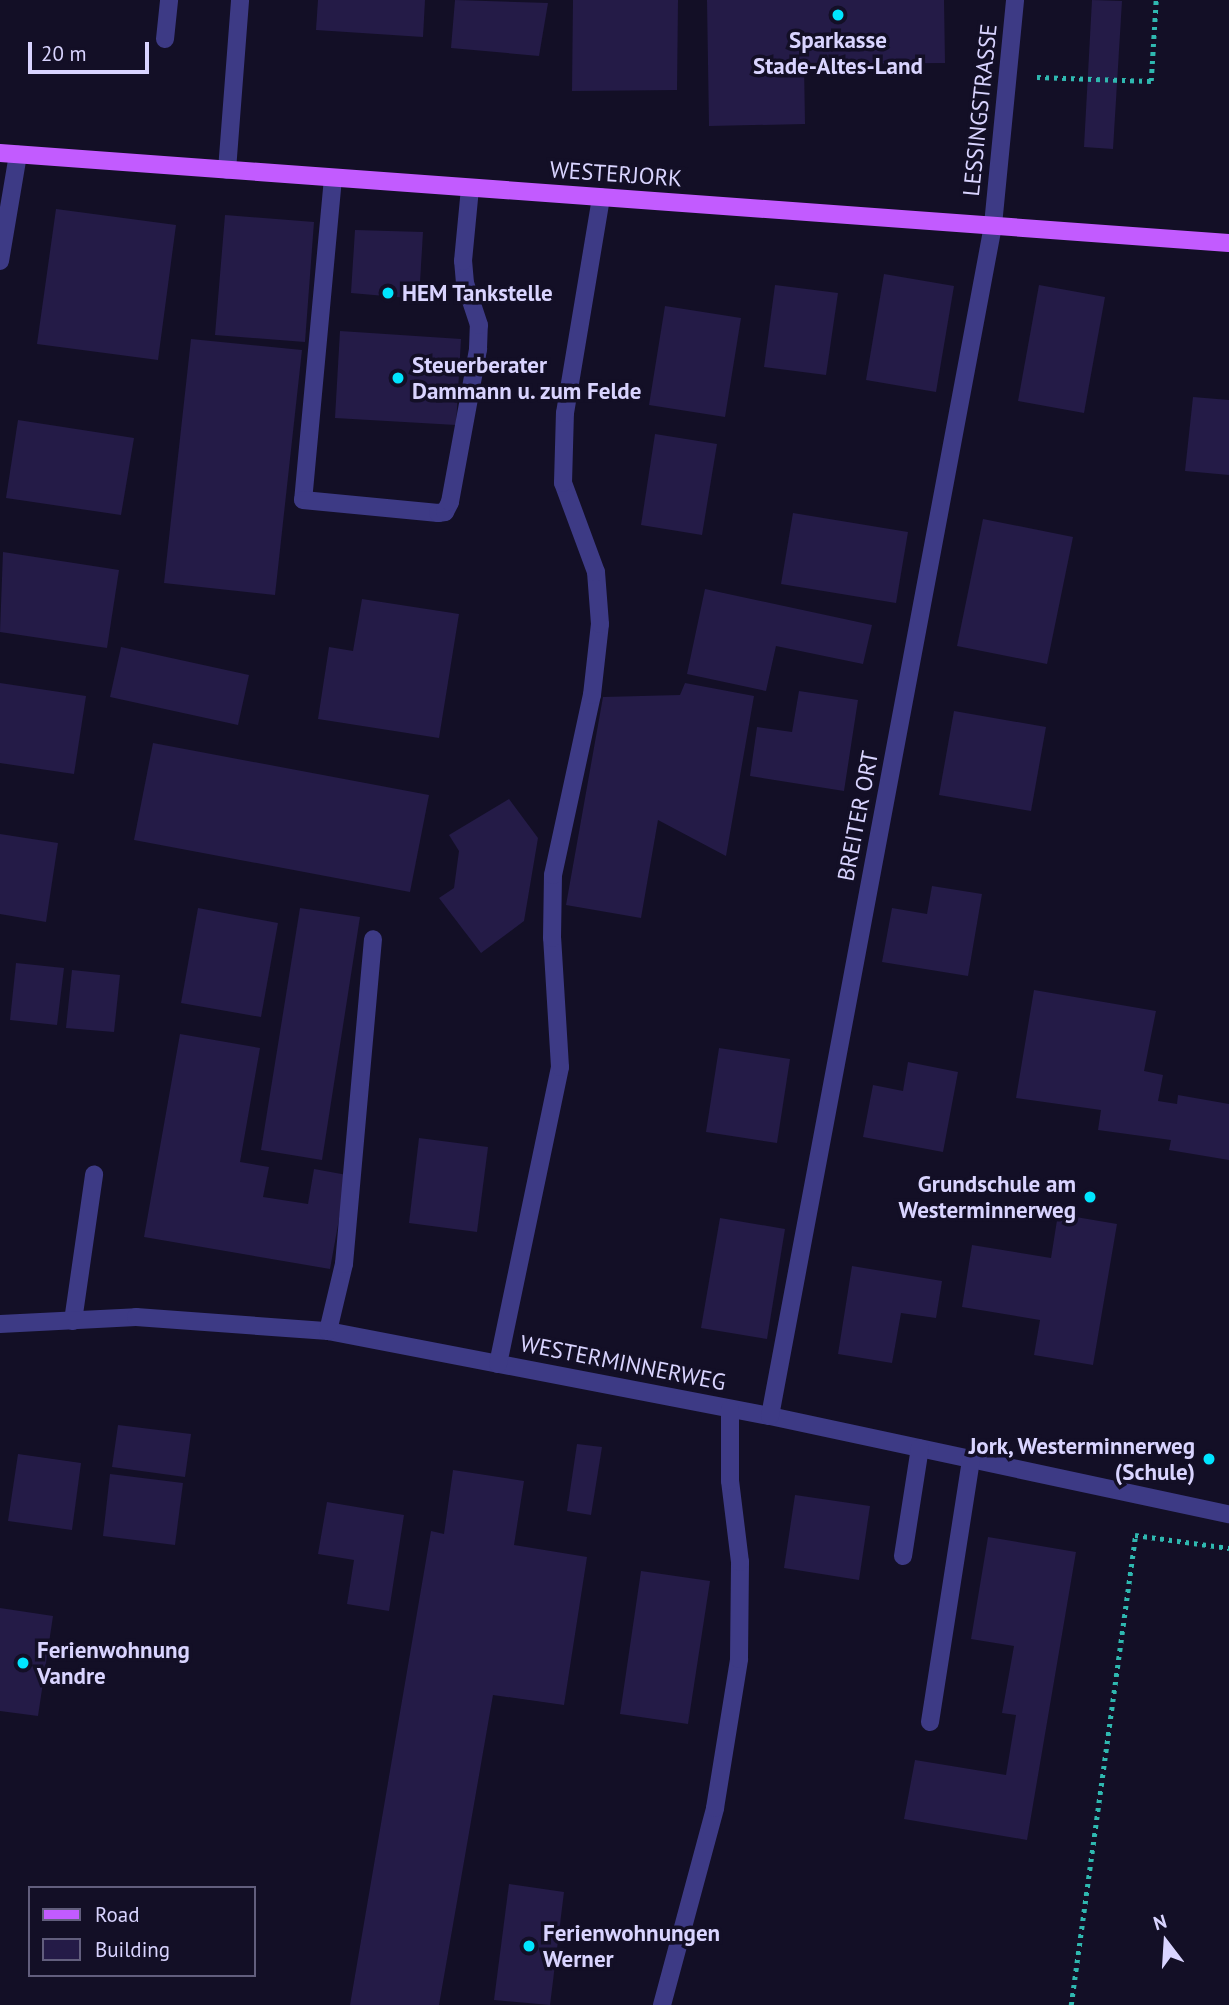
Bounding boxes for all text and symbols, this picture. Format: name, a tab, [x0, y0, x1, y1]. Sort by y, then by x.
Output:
marker: Sparkasse Stade-Altes-Land	[830, 7, 846, 23]
street label: LESSINGSTRASSE	[957, 22, 1003, 198]
place label: Sparkasse Stade-Altes-Land	[753, 26, 923, 80]
scale bar	[32, 28, 152, 72]
text: 20 m	[41, 40, 87, 67]
street label: WESTERJORK	[549, 156, 683, 192]
place label: HEM Tankstelle	[402, 279, 554, 307]
marker: HEM Tankstelle	[380, 285, 396, 301]
place label: Steuerberater Dammann u. zum Felde	[412, 351, 643, 405]
marker: Steuerberater Dammann u. zum Felde	[390, 370, 406, 386]
street label: BREITER ORT	[832, 749, 884, 883]
place label: Grundschule am Westerminnerweg	[899, 1170, 1076, 1224]
marker: Grundschule am Westerminnerweg	[1082, 1189, 1098, 1205]
street label: WESTERMINNERWEG	[518, 1330, 728, 1396]
place label: Jork, Westerminnerweg (Schule)	[967, 1432, 1195, 1486]
marker: Jork, Westerminnerweg (Schule)	[1201, 1451, 1217, 1467]
place label: Ferienwohnung Vandre	[37, 1636, 190, 1690]
marker: Ferienwohnung Vandre	[15, 1655, 31, 1671]
legend	[28, 1886, 256, 1977]
text: Road	[95, 1901, 139, 1928]
north arrow	[1131, 1907, 1201, 1977]
text: N	[1150, 1909, 1169, 1935]
place label: Ferienwohnungen Werner	[543, 1919, 720, 1973]
text: Building	[95, 1936, 170, 1963]
marker: Ferienwohnungen Werner	[521, 1938, 537, 1954]

